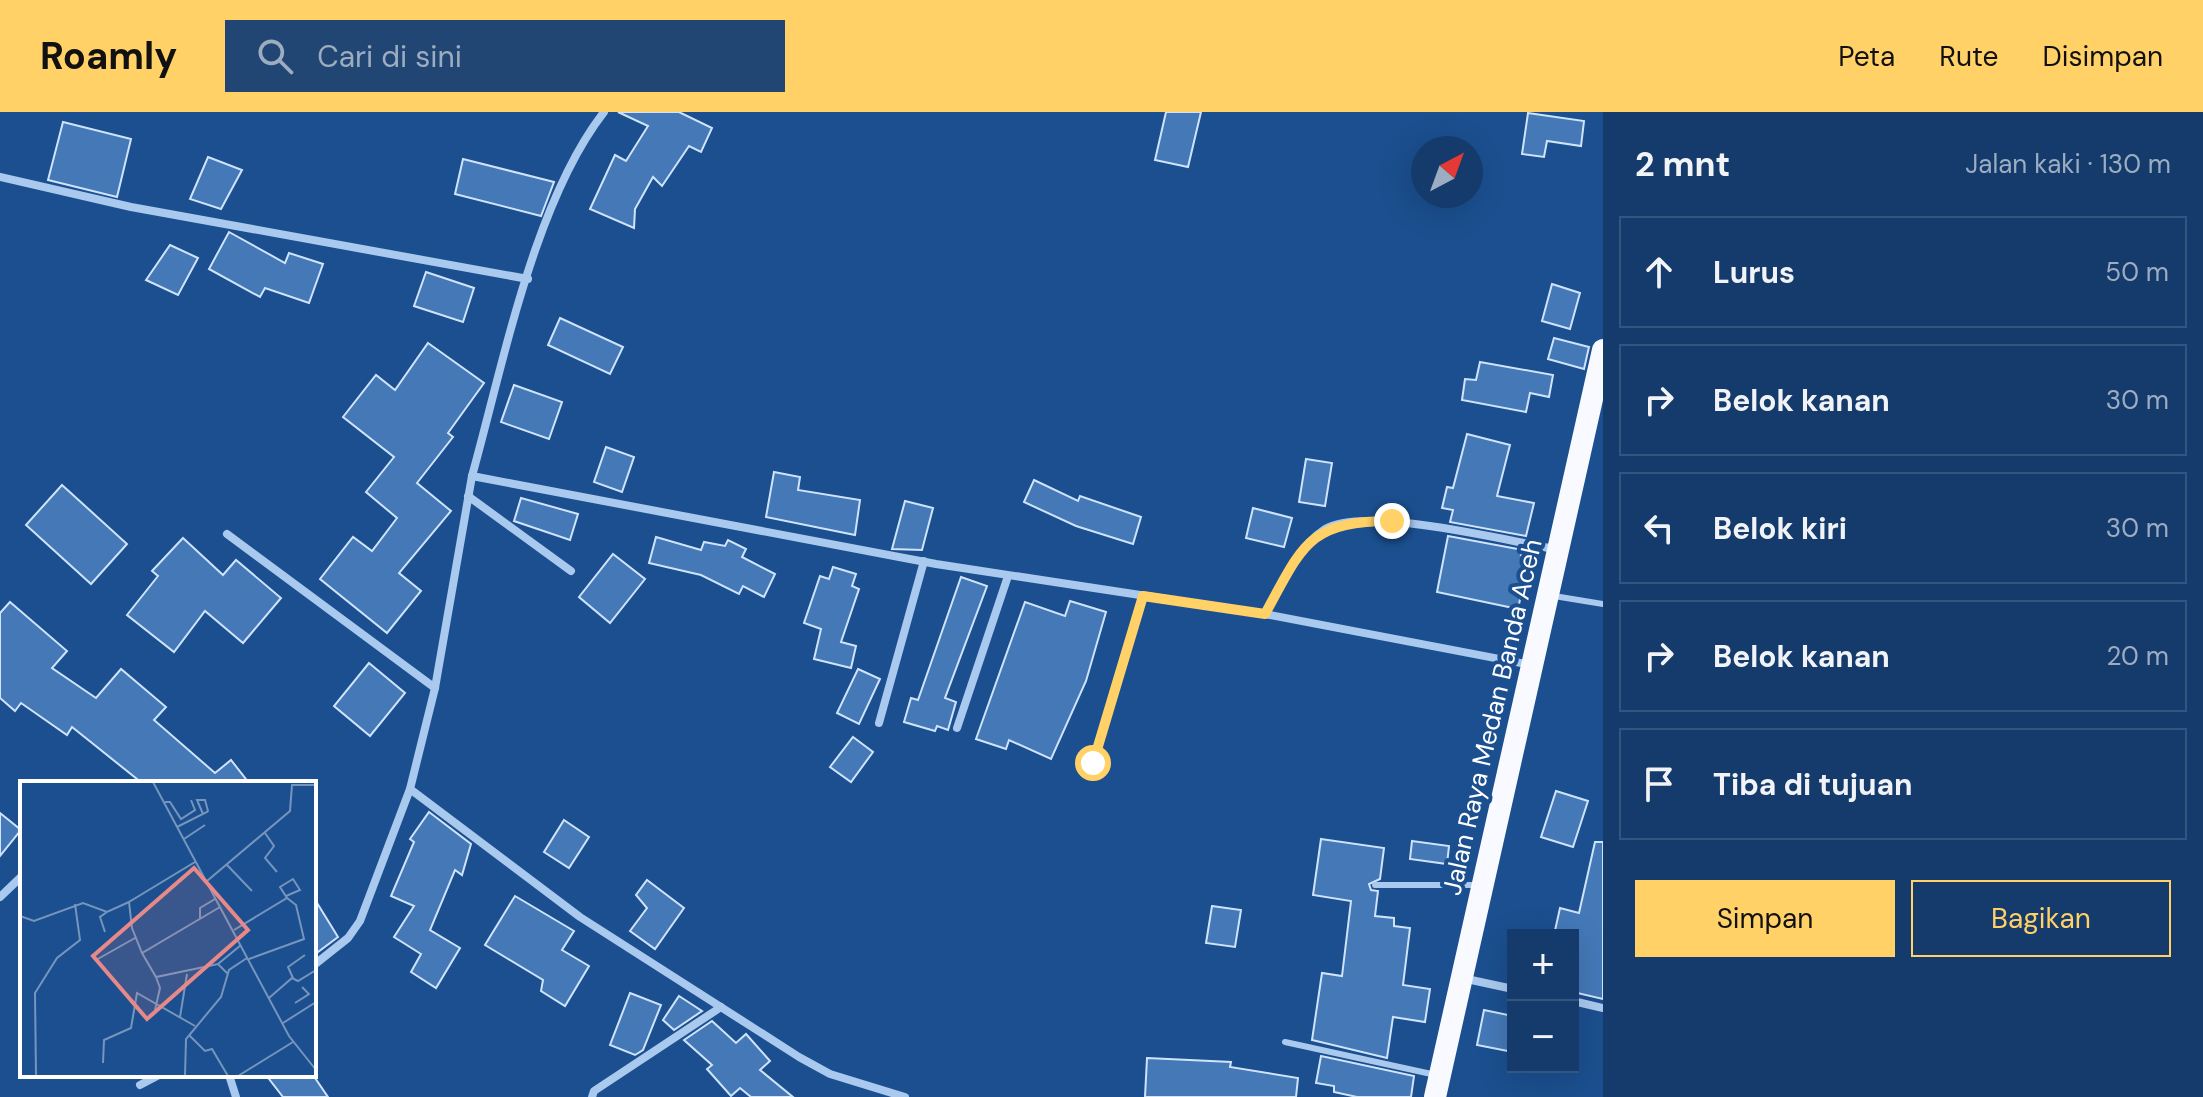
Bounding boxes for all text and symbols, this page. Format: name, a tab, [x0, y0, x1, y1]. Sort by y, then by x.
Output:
search box	[225, 20, 785, 92]
text: Roamly	[40, 31, 177, 81]
icon: search	[253, 34, 297, 78]
text: Cari di sini	[317, 37, 462, 76]
text: Peta	[1838, 38, 1895, 75]
text: Rute	[1939, 38, 1998, 75]
text: Disimpan	[2042, 38, 2163, 75]
north arrow	[1411, 136, 1483, 208]
text: 2 mnt	[1635, 142, 1730, 187]
text: Jalan kaki · 130 m	[1965, 147, 2171, 181]
icon: ahead	[1637, 250, 1681, 294]
text: Lurus	[1713, 253, 1795, 292]
text: 50 m	[2105, 255, 2169, 289]
icon: right	[1637, 378, 1681, 422]
text: Belok kanan	[1713, 381, 1890, 420]
text: 30 m	[2106, 383, 2169, 417]
route end	[1374, 503, 1410, 539]
icon: left	[1637, 506, 1681, 550]
text: Belok kiri	[1713, 509, 1847, 548]
text: 30 m	[2106, 511, 2169, 545]
street label: Jalan Raya Medan Banda Aceh	[1434, 536, 1550, 898]
icon: right	[1637, 634, 1681, 678]
text: Belok kanan	[1713, 637, 1890, 676]
text: 20 m	[2106, 639, 2169, 673]
route start	[1075, 745, 1111, 781]
icon: arrive	[1637, 762, 1681, 806]
text: Tiba di tujuan	[1713, 765, 1913, 804]
inset map	[20, 781, 316, 1077]
button: Simpan	[1635, 880, 1895, 957]
button: Bagikan	[1911, 880, 2171, 957]
map controls	[1507, 929, 1579, 1073]
button: +	[1507, 929, 1579, 1001]
button: −	[1507, 1001, 1579, 1073]

